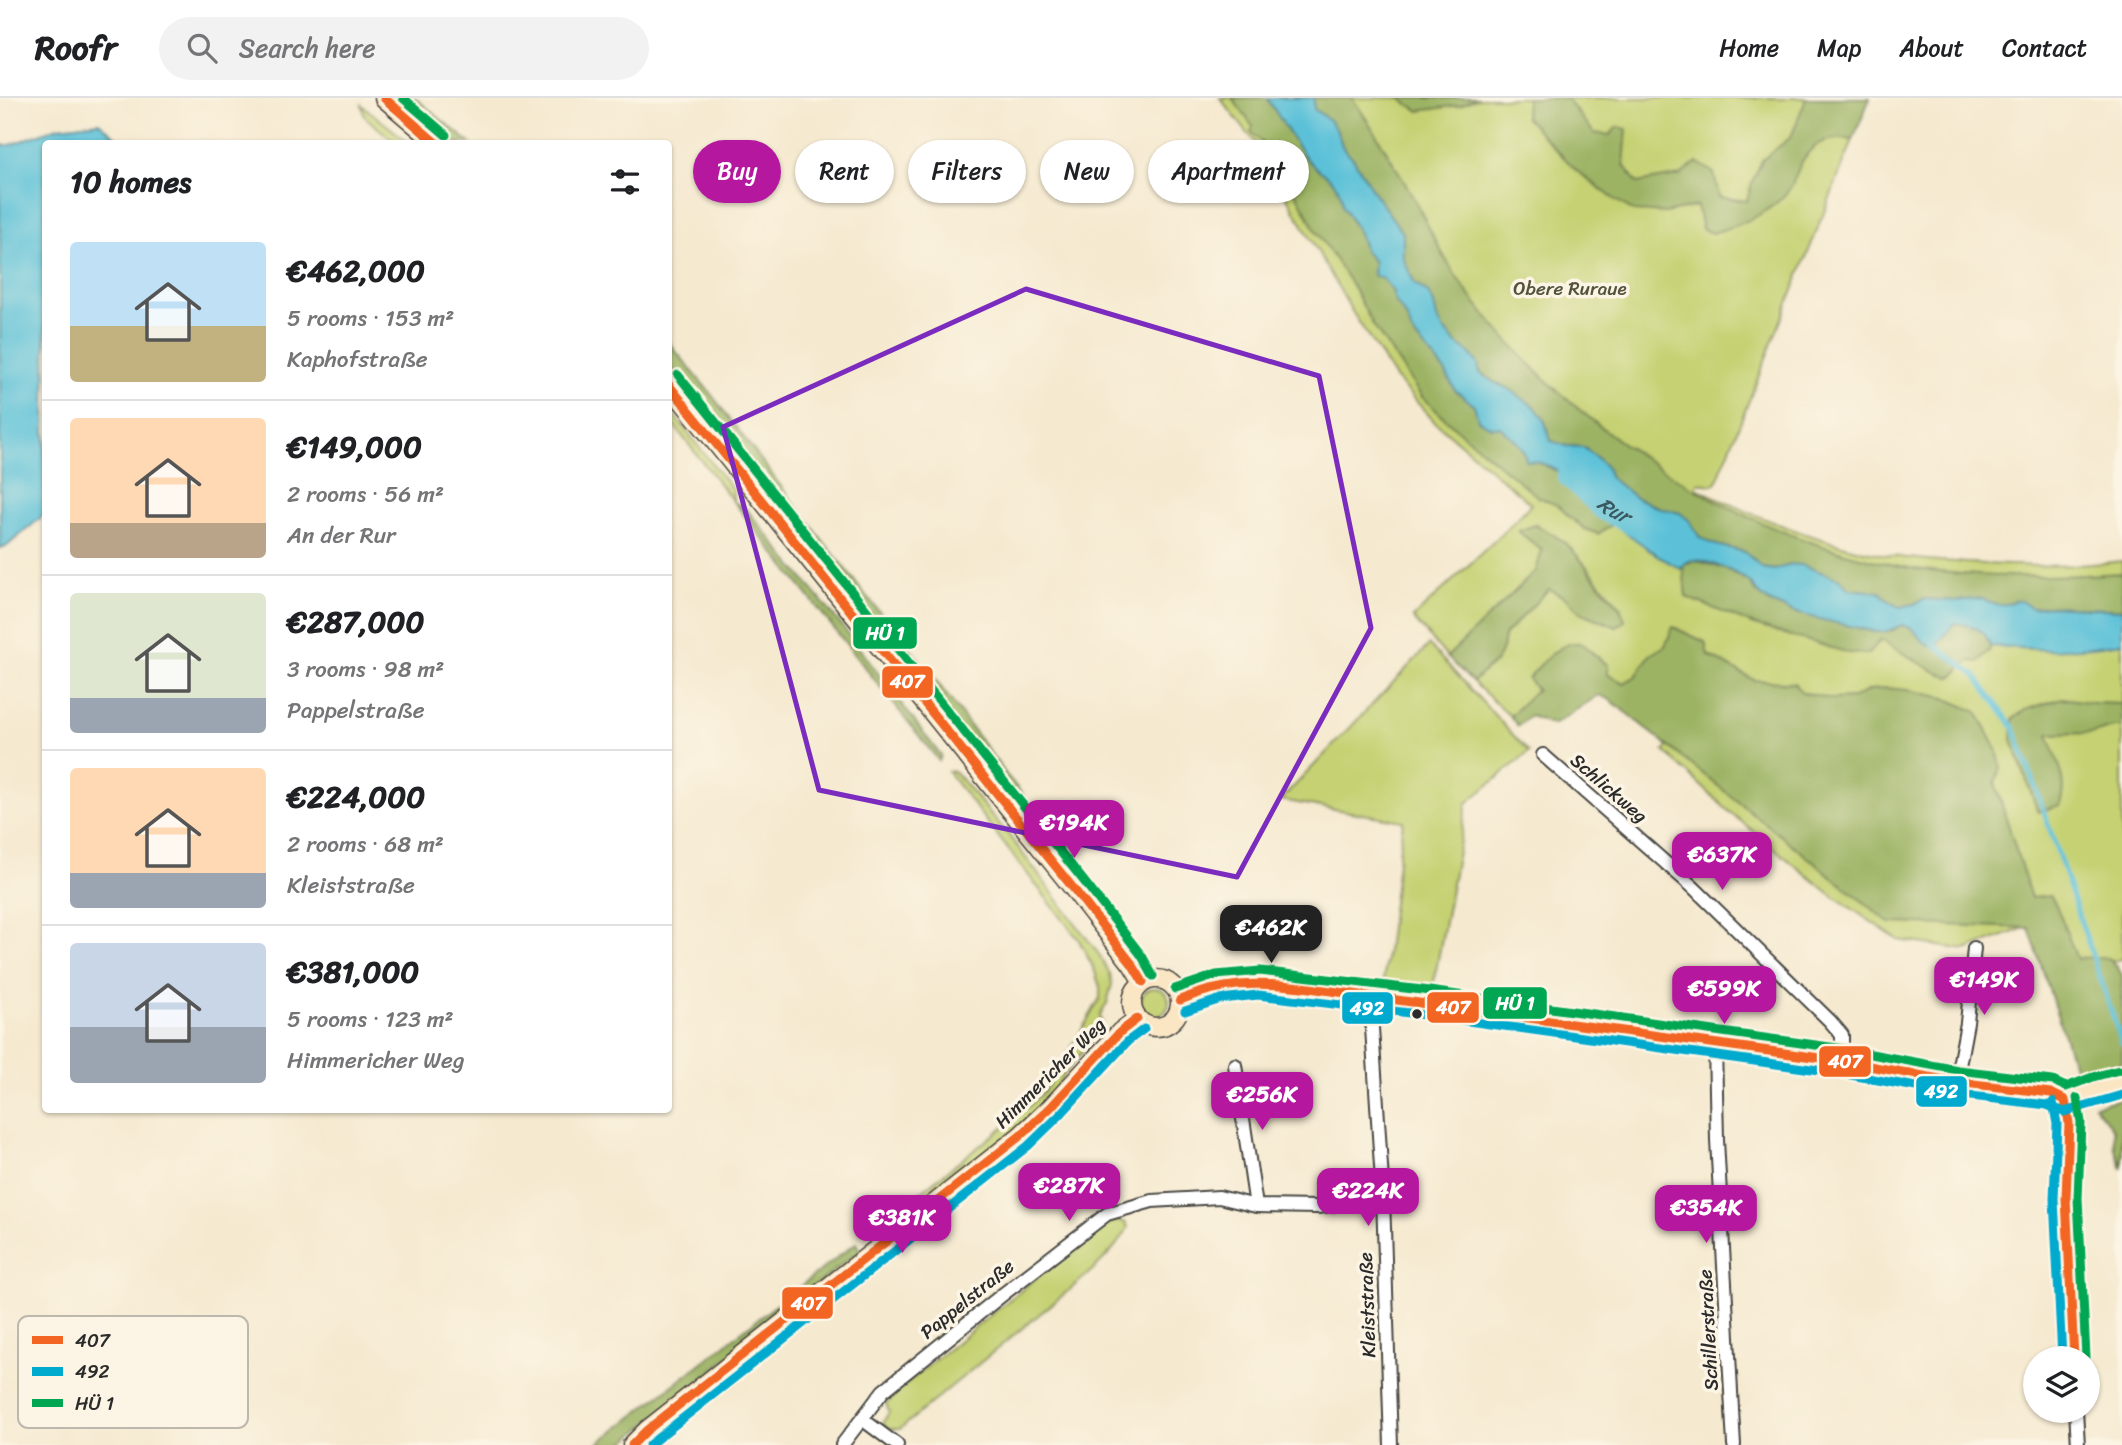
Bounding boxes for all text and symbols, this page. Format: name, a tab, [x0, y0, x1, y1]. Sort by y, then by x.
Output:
search box	[159, 17, 649, 80]
text: Roofr	[35, 19, 117, 77]
text: Search here	[239, 25, 376, 71]
text: Home	[1719, 27, 1779, 69]
text: Map	[1817, 27, 1861, 69]
text: About	[1899, 27, 1964, 69]
text: Contact	[2002, 27, 2087, 69]
icon: search	[183, 29, 221, 67]
chip: Buy	[693, 140, 781, 203]
chip: Rent	[795, 140, 894, 203]
chip: Filters	[908, 140, 1026, 203]
chip: New	[1040, 140, 1134, 203]
chip: Apartment	[1148, 140, 1309, 203]
text: 10 homes	[70, 155, 191, 209]
icon: filters	[606, 163, 644, 201]
text: €462,000	[287, 244, 425, 298]
icon: home	[126, 270, 210, 354]
park label: Obere Ruraue	[1513, 272, 1627, 305]
text: 5 rooms · 153 m²	[287, 298, 454, 339]
text: Kaphofstraße	[287, 339, 428, 380]
text: €149,000	[287, 420, 422, 474]
icon: home	[126, 446, 210, 530]
text: 2 rooms · 56 m²	[287, 474, 444, 515]
water label: Rur	[1588, 487, 1641, 537]
text: An der Rur	[287, 515, 396, 556]
text: €287,000	[287, 595, 424, 649]
line badge: HÜ 1	[852, 616, 918, 650]
text: HÜ 1	[864, 617, 905, 650]
icon: home	[126, 621, 210, 705]
text: 3 rooms · 98 m²	[287, 649, 444, 690]
line badge: 407	[881, 665, 934, 699]
text: 407	[889, 665, 927, 698]
text: Pappelstraße	[287, 690, 424, 731]
street label: Schlickweg	[1563, 745, 1656, 832]
text: €224,000	[287, 770, 425, 824]
icon: home	[126, 796, 210, 880]
pin: €194K	[1025, 800, 1123, 860]
text: €194K	[1040, 802, 1108, 843]
text: 2 rooms · 68 m²	[287, 824, 444, 865]
pin: €637K	[1673, 832, 1771, 892]
text: €637K	[1688, 834, 1756, 875]
text: Kleiststraße	[287, 865, 415, 906]
pin: €462K	[1222, 906, 1320, 965]
text: €462K	[1236, 907, 1306, 948]
text: €381,000	[287, 945, 419, 999]
pin: €149K	[1935, 958, 2033, 1017]
text: €149K	[1950, 959, 2018, 1000]
pin: €599K	[1675, 967, 1773, 1026]
text: €599K	[1688, 968, 1760, 1009]
icon: home	[126, 971, 210, 1055]
line badge: HÜ 1	[1482, 986, 1548, 1020]
text: HÜ 1	[1494, 987, 1535, 1020]
line badge: 492	[1341, 991, 1394, 1025]
line badge: 407	[1426, 991, 1480, 1024]
text: 407	[1435, 991, 1473, 1024]
text: 492	[1349, 992, 1384, 1025]
text: 5 rooms · 123 m²	[287, 999, 454, 1040]
unlabelled marker	[1410, 1007, 1424, 1021]
street label: Himmericher Weg	[986, 1009, 1114, 1137]
text: Himmericher Weg	[287, 1040, 465, 1081]
line badge: 407	[1818, 1045, 1872, 1078]
text: 407	[1827, 1045, 1865, 1078]
pin: €256K	[1213, 1072, 1311, 1132]
text: €256K	[1227, 1074, 1297, 1115]
line badge: 492	[1915, 1075, 1968, 1108]
text: 492	[1923, 1075, 1958, 1108]
pin: €287K	[1020, 1164, 1118, 1223]
text: €287K	[1034, 1165, 1104, 1206]
pin: €224K	[1319, 1168, 1417, 1228]
text: €224K	[1333, 1170, 1403, 1211]
pin: €354K	[1657, 1186, 1755, 1245]
text: €354K	[1671, 1187, 1741, 1228]
pin: €381K	[853, 1196, 951, 1255]
text: €381K	[869, 1197, 935, 1238]
street label: Pappelstraße	[912, 1250, 1022, 1348]
street label: Kleiststraße	[1349, 1251, 1385, 1358]
street label: Schillerstraße	[1688, 1268, 1728, 1391]
line badge: 407	[781, 1286, 834, 1320]
text: 407	[790, 1287, 828, 1320]
legend	[18, 1316, 248, 1428]
text: 407	[75, 1324, 111, 1357]
map controls	[2023, 1346, 2100, 1423]
button: layers	[2023, 1346, 2100, 1423]
text: 492	[75, 1355, 110, 1388]
text: HÜ 1	[75, 1387, 114, 1420]

